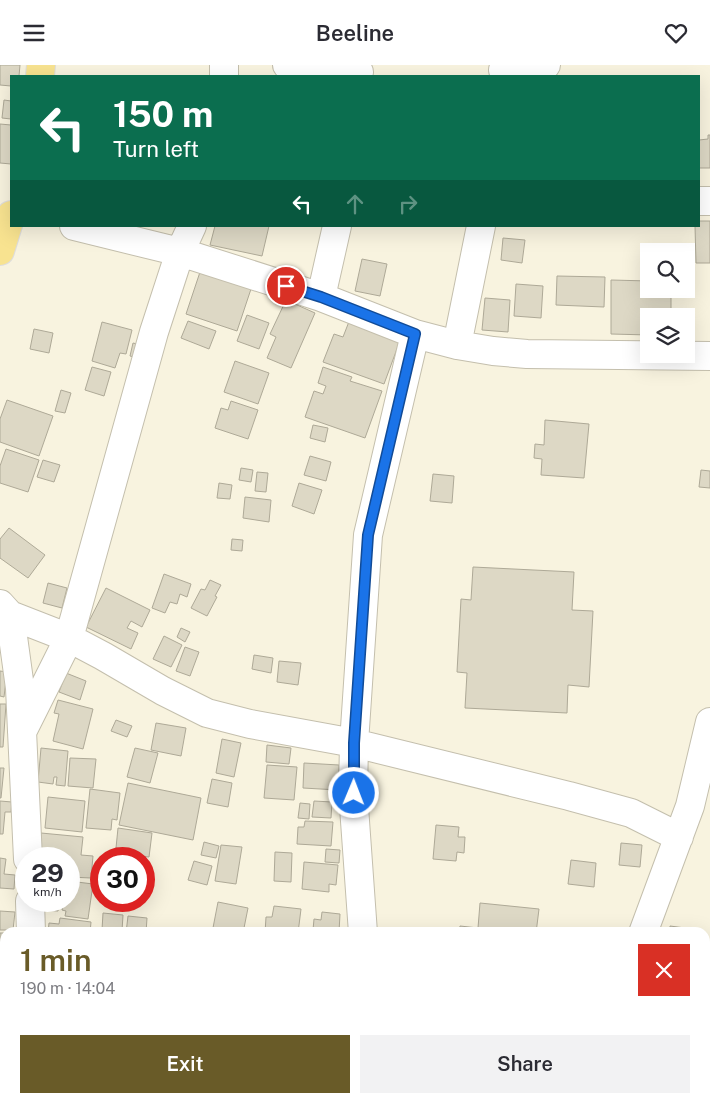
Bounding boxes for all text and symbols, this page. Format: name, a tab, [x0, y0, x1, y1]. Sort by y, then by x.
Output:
icon: menu	[20, 19, 48, 47]
icon: heart	[662, 19, 690, 47]
text: Beeline	[316, 20, 394, 46]
text: 150 m	[113, 94, 213, 135]
icon: left	[30, 95, 95, 160]
text: Turn left	[113, 136, 199, 162]
icon: left	[288, 190, 316, 218]
icon: ahead	[341, 190, 369, 218]
icon: right	[394, 190, 422, 218]
map controls	[640, 243, 695, 363]
button: search	[640, 243, 695, 298]
pin	[265, 265, 307, 307]
icon: arrive	[272, 272, 300, 300]
button: layers	[640, 308, 695, 363]
position arrow	[327, 766, 379, 818]
speed limit sign: 30	[90, 847, 155, 912]
text: 29	[31, 858, 64, 888]
text: km/h	[33, 885, 62, 899]
text: 1 min	[20, 942, 91, 978]
button: close	[638, 944, 690, 996]
text: 190 m · 14:04	[20, 979, 115, 998]
button: Exit	[20, 1035, 350, 1093]
button: Share	[360, 1035, 690, 1093]

